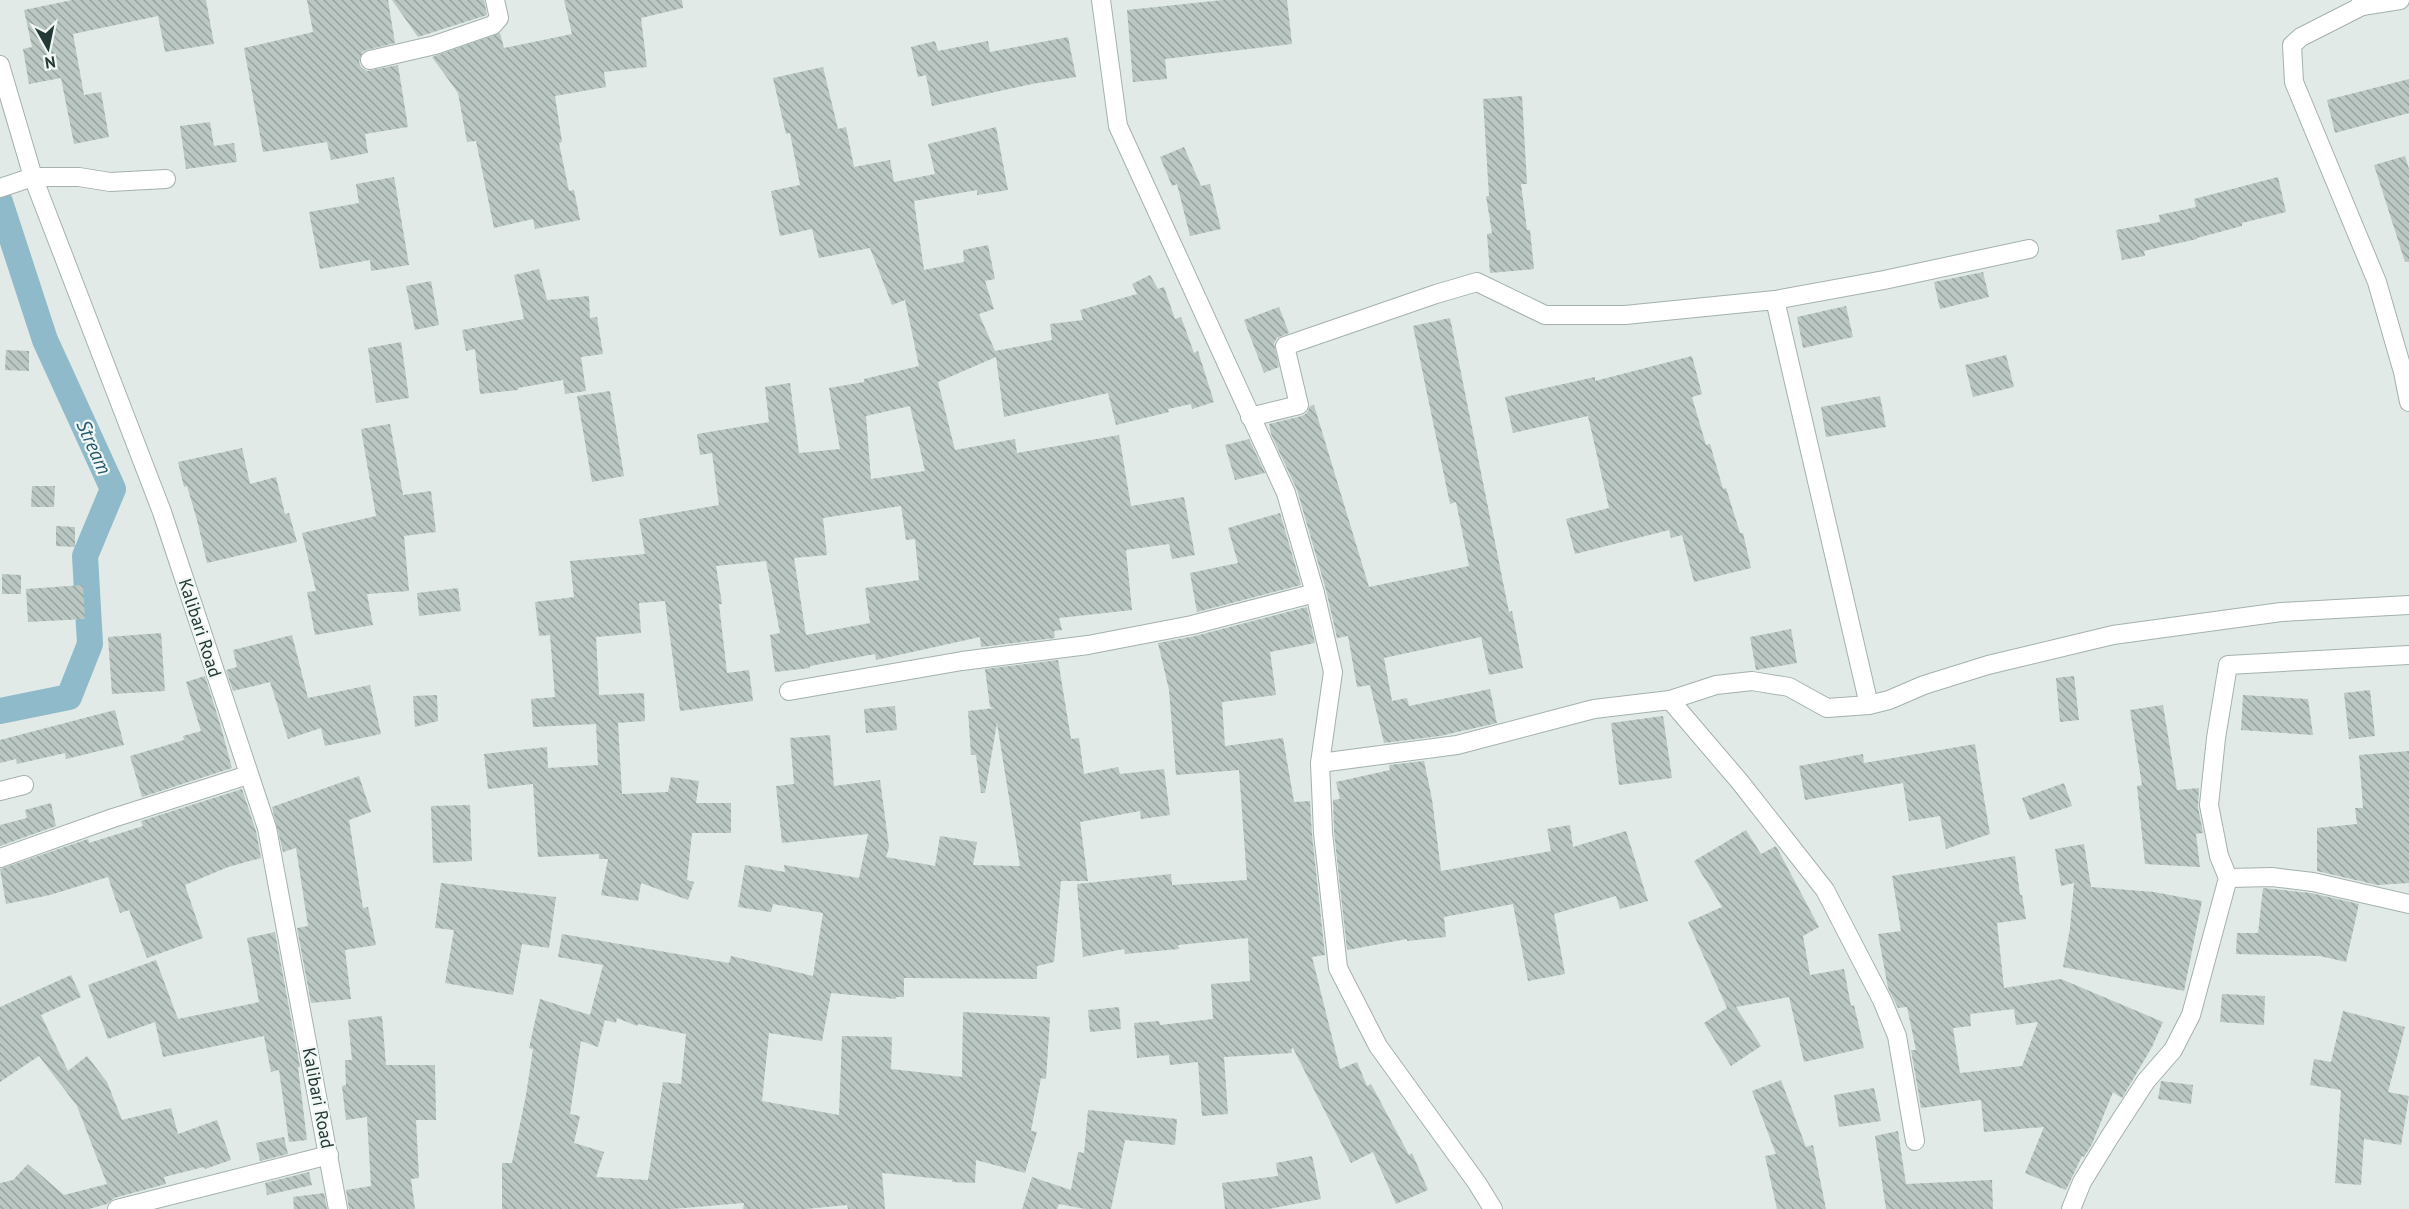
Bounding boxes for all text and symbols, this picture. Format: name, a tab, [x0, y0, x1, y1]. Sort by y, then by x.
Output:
north arrow	[18, 18, 78, 78]
text: N	[44, 52, 57, 74]
water label: Stream	[70, 416, 118, 478]
street label: Kalibari Road	[174, 576, 227, 680]
street label: Kalibari Road	[297, 1046, 340, 1150]

